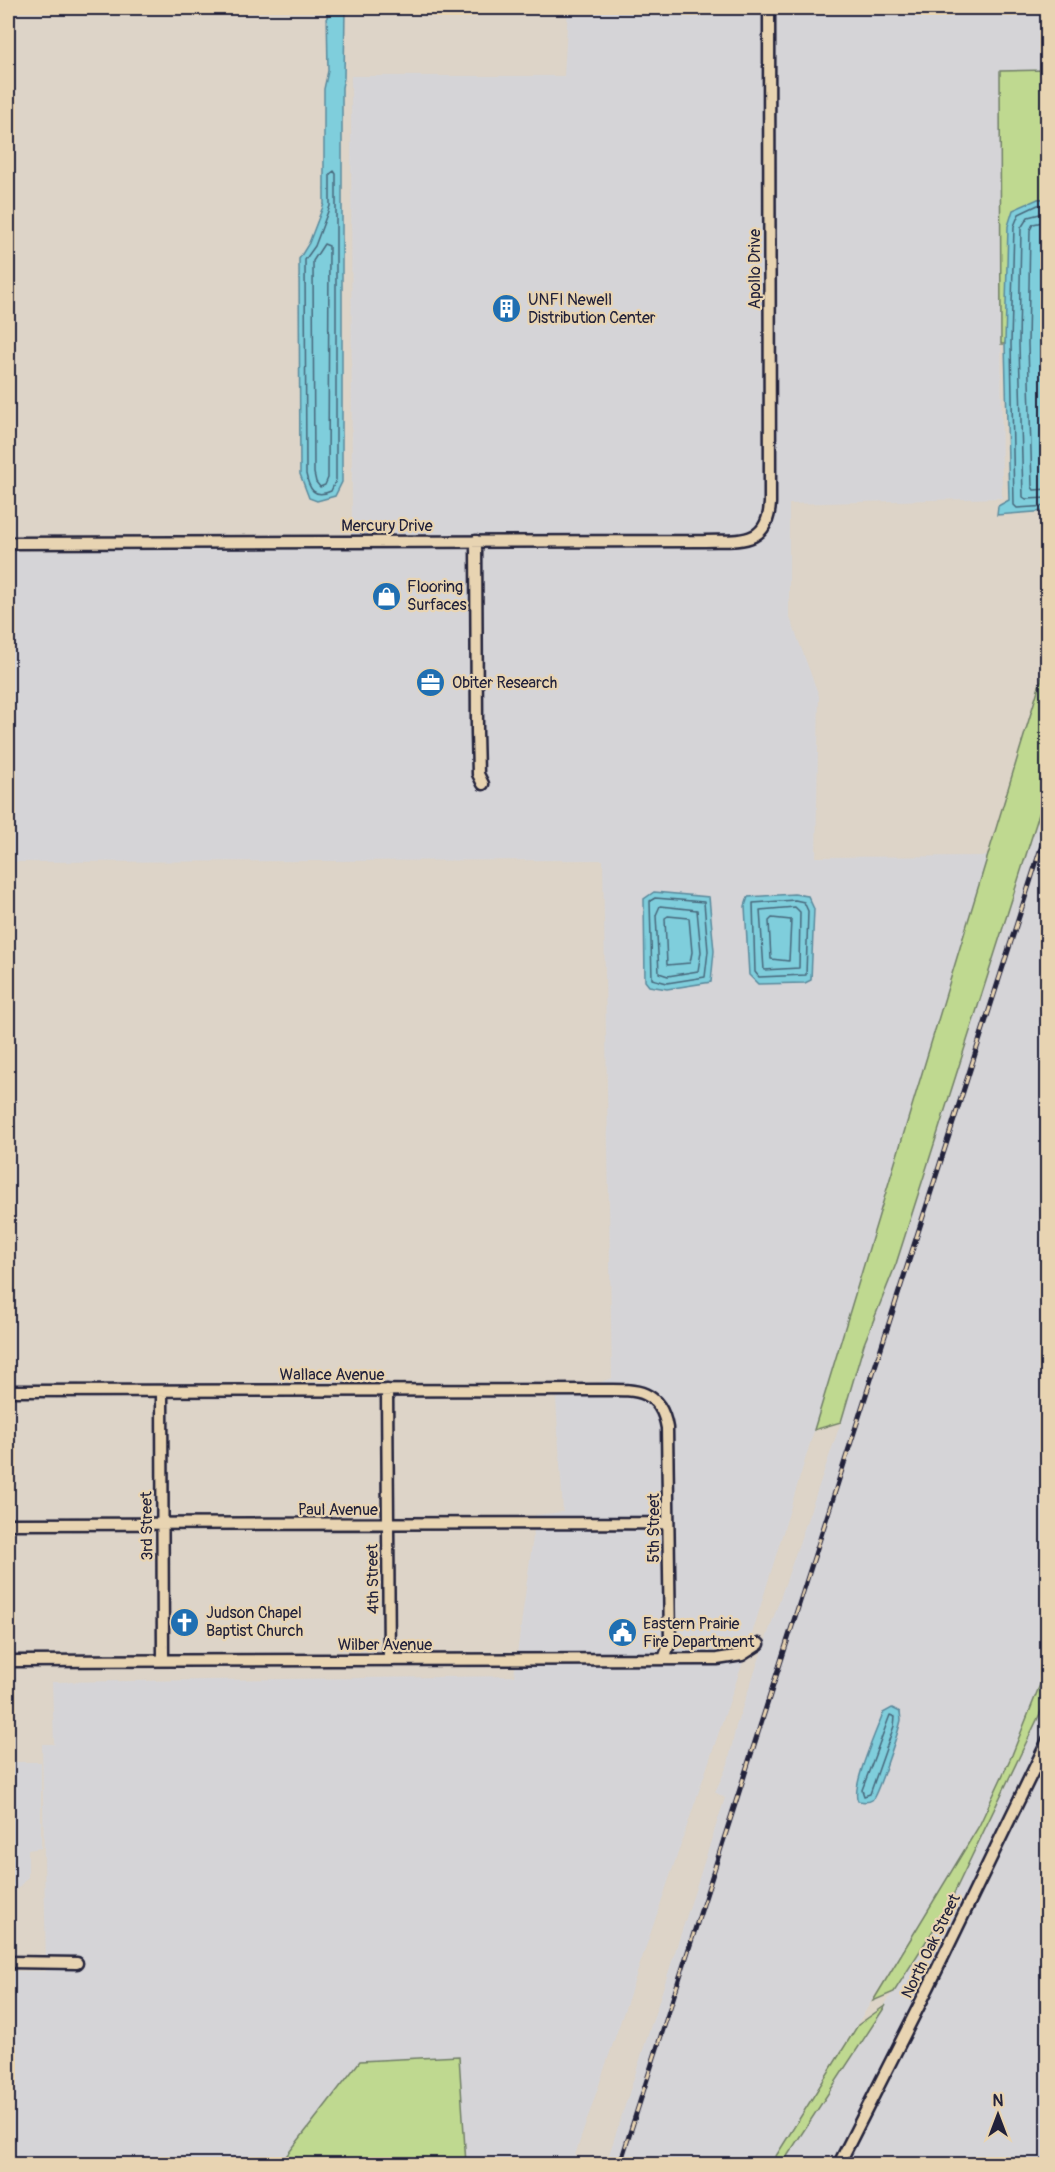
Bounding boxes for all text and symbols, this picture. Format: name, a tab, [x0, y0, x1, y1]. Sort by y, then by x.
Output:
street label: Apollo Drive	[745, 229, 765, 309]
place label: UNFI Newell Distribution Center	[528, 290, 656, 328]
building icon: UNFI Newell Distribution Center	[491, 293, 523, 325]
street label: Mercury Drive	[341, 516, 433, 536]
place label: Flooring Surfaces	[407, 577, 467, 615]
shop icon: Flooring Surfaces	[370, 580, 402, 612]
office icon: Obiter Research	[415, 667, 447, 699]
place label: Obiter Research	[452, 673, 557, 693]
street label: Wallace Avenue	[280, 1365, 385, 1385]
street label: 3rd Street	[136, 1491, 158, 1561]
street label: 5th Street	[644, 1493, 664, 1563]
street label: Paul Avenue	[298, 1500, 378, 1520]
street label: 4th Street	[362, 1543, 384, 1614]
place label: Judson Chapel Baptist Church	[206, 1603, 303, 1641]
church icon: Judson Chapel Baptist Church	[169, 1606, 201, 1638]
place label: Eastern Prairie Fire Department	[643, 1614, 755, 1652]
public building icon: Eastern Prairie Fire Department	[606, 1617, 638, 1649]
street label: Wilber Avenue	[338, 1635, 432, 1655]
street label: North Oak Street	[897, 1890, 965, 2001]
north arrow	[968, 2085, 1028, 2145]
text: N	[993, 2091, 1004, 2111]

